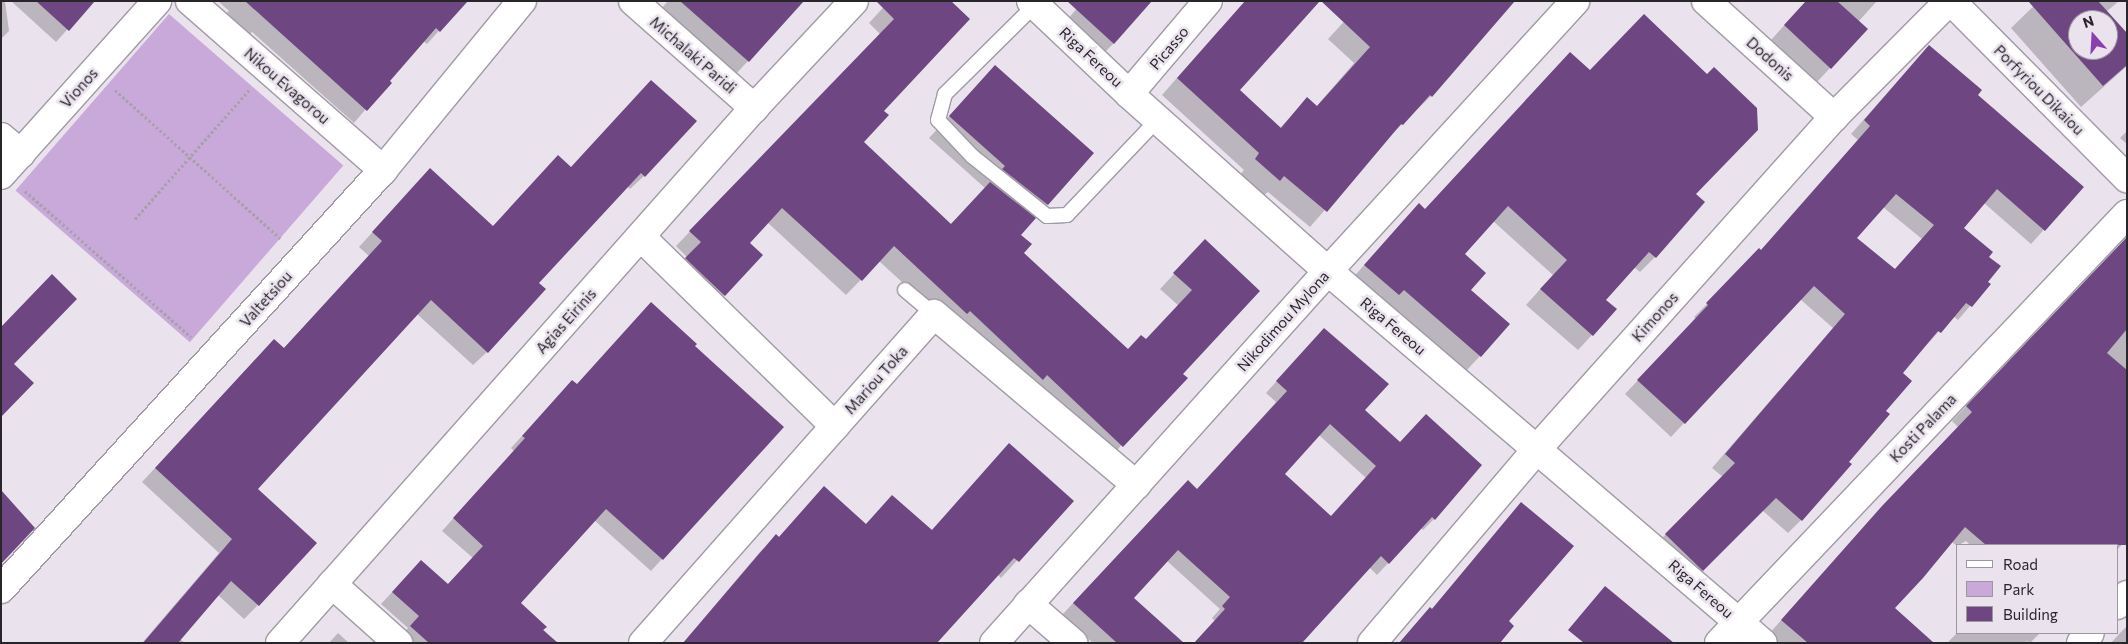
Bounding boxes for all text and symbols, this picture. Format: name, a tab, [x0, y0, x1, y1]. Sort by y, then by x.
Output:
north arrow	[2068, 10, 2118, 60]
text: N	[2081, 12, 2096, 31]
street label: Michalaki Paridi	[646, 13, 740, 97]
street label: Riga Fereou	[1056, 23, 1126, 91]
street label: Picasso	[1146, 23, 1192, 73]
street label: Dodonis	[1743, 33, 1797, 85]
street label: Porfyriou Dikaiou	[1990, 41, 2088, 139]
street label: Nikou Evagorou	[241, 44, 333, 128]
street label: Vionos	[56, 64, 102, 112]
street label: Valtetsiou	[236, 267, 296, 331]
street label: Nikodimou Mylona	[1233, 267, 1333, 375]
street label: Agias Eirinis	[532, 285, 600, 357]
street label: Kimonos	[1628, 289, 1682, 345]
street label: Riga Fereou	[1357, 293, 1429, 359]
street label: Mariou Toka	[841, 342, 911, 418]
street label: Kosti Palama	[1886, 390, 1960, 466]
legend	[1956, 544, 2118, 634]
text: Road	[2003, 555, 2038, 573]
street label: Riga Fereou	[1665, 556, 1737, 622]
text: Park	[2003, 580, 2034, 598]
text: Building	[2003, 605, 2058, 623]

